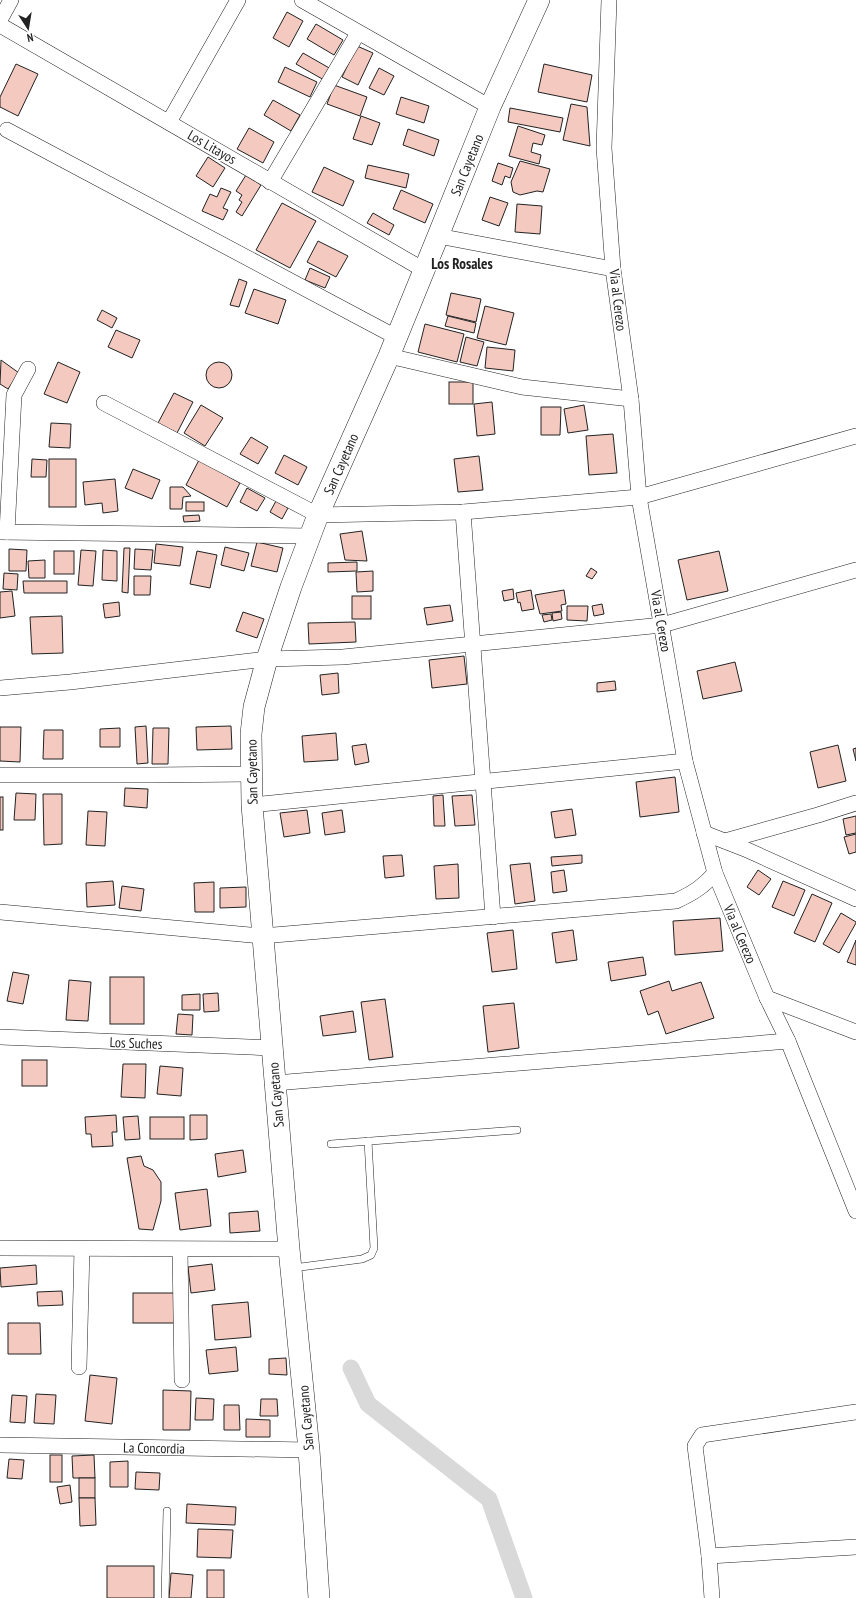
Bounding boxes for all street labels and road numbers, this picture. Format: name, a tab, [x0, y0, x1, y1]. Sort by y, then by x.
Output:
street label: Los Litayos	[184, 126, 240, 168]
street label: San Cayetano	[446, 131, 488, 199]
street label: Via al Cerezo	[605, 267, 631, 332]
street label: San Cayetano	[320, 431, 362, 497]
street label: Via al Cerezo	[647, 588, 675, 653]
street label: San Cayetano	[242, 739, 262, 805]
street label: Via al Cerezo	[719, 901, 760, 966]
street label: Los Suches	[109, 1033, 163, 1053]
street label: San Cayetano	[264, 1062, 288, 1128]
street label: San Cayetano	[294, 1385, 318, 1451]
street label: La Concordia	[123, 1438, 185, 1458]

